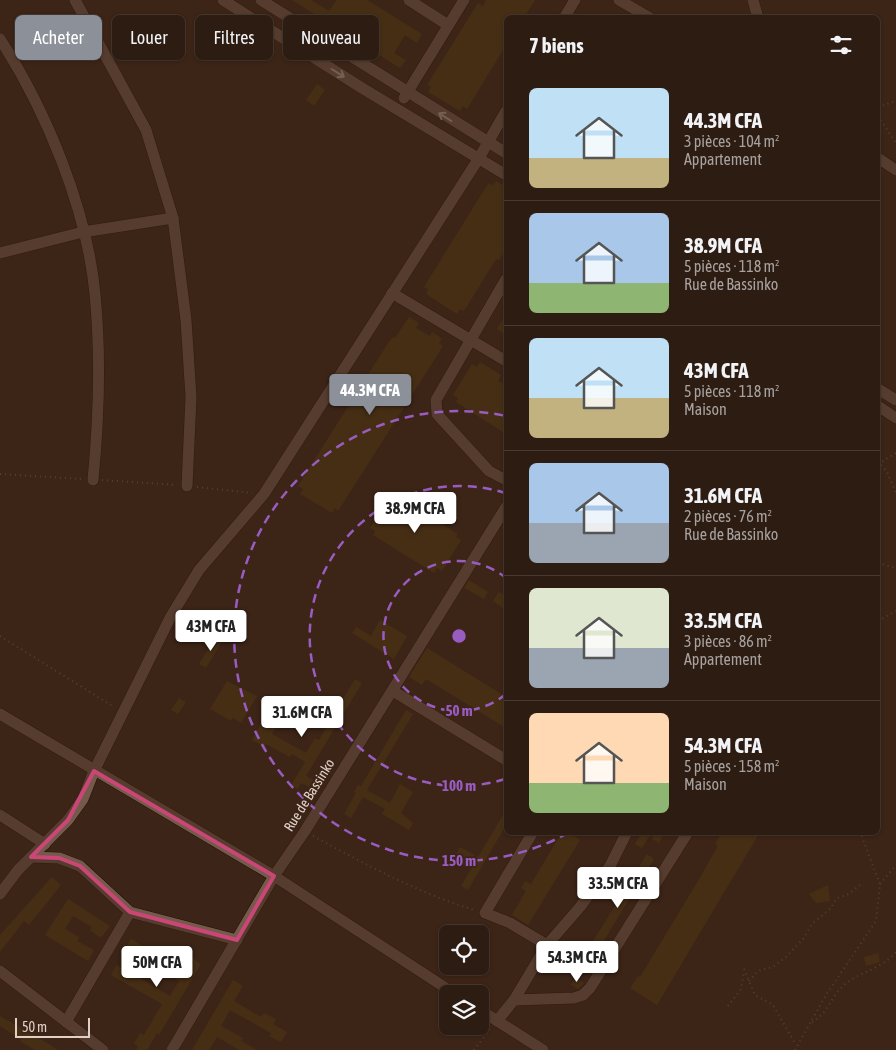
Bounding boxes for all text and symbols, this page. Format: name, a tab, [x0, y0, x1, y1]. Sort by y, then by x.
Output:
chip: Acheter	[15, 15, 102, 60]
chip: Louer	[112, 15, 185, 60]
chip: Filtres	[195, 15, 273, 60]
chip: Nouveau	[283, 15, 379, 60]
icon: filters	[827, 31, 855, 59]
text: 7 biens	[529, 33, 584, 57]
one-way arrow	[331, 68, 345, 78]
icon: home	[569, 108, 629, 168]
text: 44.3M CFA	[684, 108, 762, 132]
one-way arrow	[439, 111, 453, 121]
text: 3 pièces · 104 m²	[684, 132, 780, 150]
text: Appartement	[684, 150, 762, 168]
icon: home	[569, 233, 629, 293]
text: 38.9M CFA	[684, 233, 762, 257]
text: 5 pièces · 118 m²	[684, 257, 780, 275]
text: Rue de Bassinko	[684, 275, 778, 293]
icon: home	[569, 358, 629, 418]
text: 43M CFA	[684, 358, 748, 382]
pin: 44.3M CFA	[313, 374, 427, 416]
text: 44.3M CFA	[340, 381, 400, 399]
text: 5 pièces · 118 m²	[684, 382, 780, 400]
text: Maison	[684, 400, 727, 418]
icon: home	[569, 483, 629, 543]
text: 31.6M CFA	[684, 483, 762, 507]
pin: 38.9M CFA	[358, 492, 472, 534]
text: 38.9M CFA	[385, 499, 445, 517]
text: 2 pièces · 76 m²	[684, 507, 772, 525]
text: Rue de Bassinko	[684, 525, 778, 543]
icon: home	[569, 608, 629, 668]
text: 33.5M CFA	[684, 608, 762, 632]
pin: 43M CFA	[165, 610, 257, 652]
text: 43M CFA	[186, 617, 236, 635]
centre of rings	[450, 627, 468, 645]
text: 3 pièces · 86 m²	[684, 632, 772, 650]
text: Appartement	[684, 650, 762, 668]
pin: 31.6M CFA	[245, 696, 359, 738]
text: 50 m	[446, 702, 473, 719]
text: 31.6M CFA	[272, 703, 332, 721]
icon: home	[569, 733, 629, 793]
text: 54.3M CFA	[684, 733, 762, 757]
street label: Rue de Bassinko	[280, 756, 338, 834]
text: 5 pièces · 158 m²	[684, 757, 780, 775]
text: Maison	[684, 775, 727, 793]
text: 100 m	[442, 777, 476, 794]
text: 150 m	[442, 852, 476, 869]
pin: 33.5M CFA	[561, 866, 675, 909]
text: 33.5M CFA	[588, 874, 648, 892]
map controls	[439, 925, 489, 1035]
button: locate	[439, 925, 489, 975]
pin: 54.3M CFA	[520, 940, 634, 983]
pin: 50M CFA	[111, 946, 203, 988]
text: 54.3M CFA	[547, 948, 607, 966]
text: 50M CFA	[132, 953, 182, 971]
button: layers	[439, 985, 489, 1035]
scale bar	[15, 1015, 90, 1038]
text: 50 m	[22, 1019, 47, 1035]

